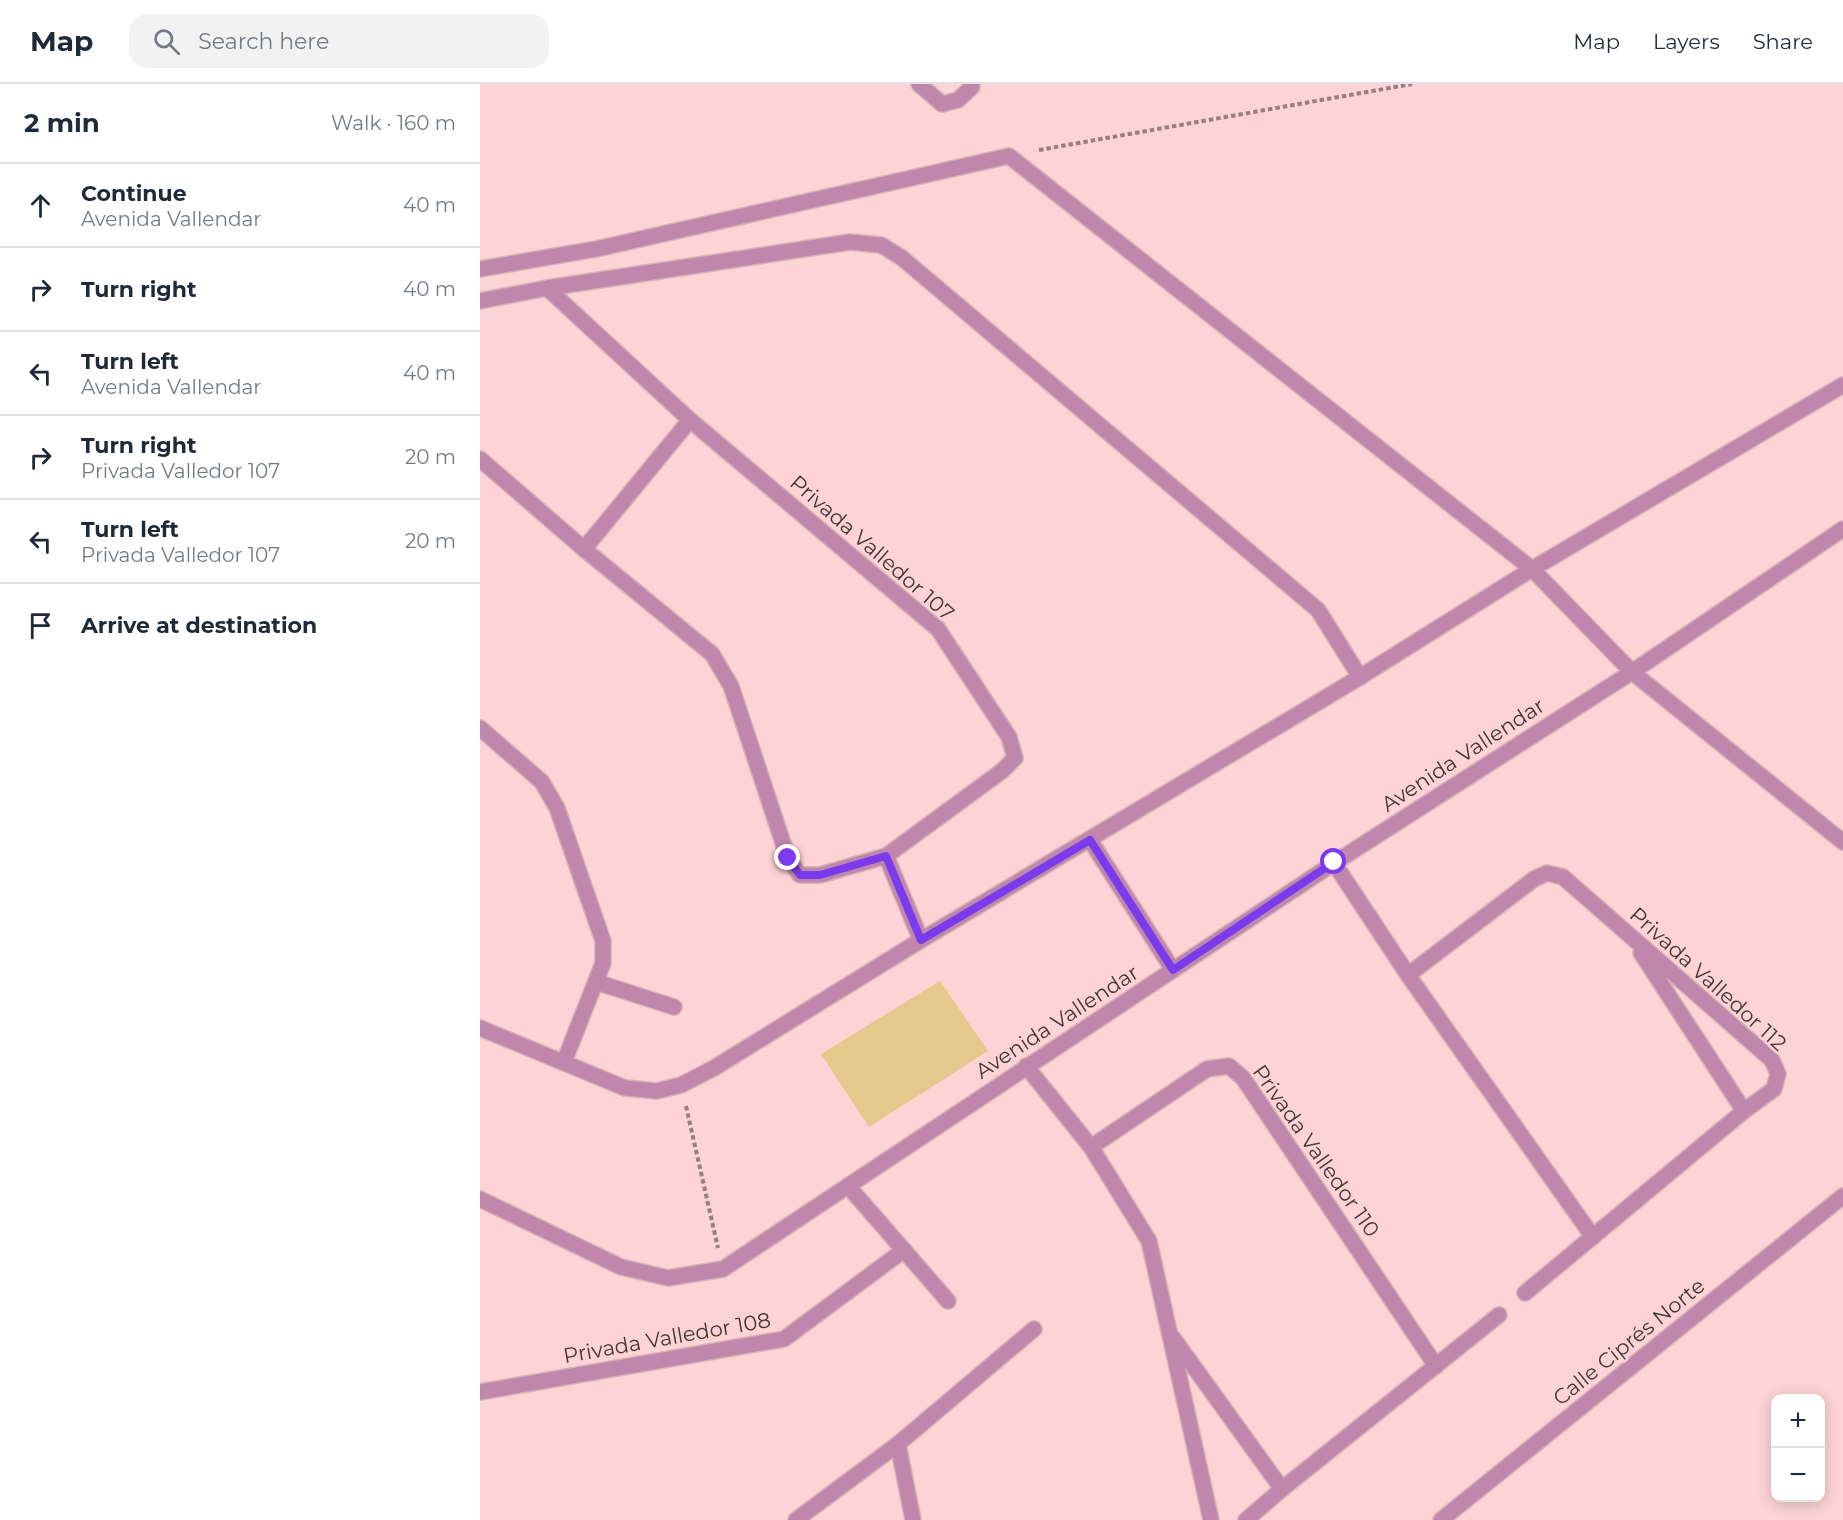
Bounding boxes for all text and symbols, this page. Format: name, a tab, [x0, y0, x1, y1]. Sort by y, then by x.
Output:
search box	[129, 14, 549, 68]
text: Map	[30, 24, 93, 58]
icon: search	[150, 25, 183, 58]
text: Search here	[198, 28, 329, 55]
text: Map	[1573, 29, 1620, 54]
text: Layers	[1653, 29, 1720, 54]
text: Share	[1753, 29, 1813, 54]
text: 2 min	[24, 107, 100, 139]
text: Walk · 160 m	[331, 111, 456, 135]
text: Continue	[81, 180, 187, 207]
icon: ahead	[24, 189, 57, 222]
text: 40 m	[403, 193, 456, 217]
text: Avenida Vallendar	[81, 207, 261, 231]
icon: right	[24, 273, 57, 306]
text: Turn right	[81, 276, 196, 303]
text: 40 m	[403, 277, 456, 301]
text: Turn left	[81, 348, 179, 375]
icon: left	[24, 357, 57, 390]
text: 40 m	[403, 361, 456, 385]
text: Avenida Vallendar	[81, 375, 261, 399]
text: Turn right	[81, 432, 196, 459]
icon: right	[24, 441, 57, 474]
text: 20 m	[405, 445, 456, 469]
text: Privada Valledor 107	[81, 459, 280, 483]
street label: Privada Valledor 107	[785, 470, 959, 626]
text: Turn left	[81, 516, 179, 543]
icon: left	[24, 525, 57, 558]
text: 20 m	[405, 529, 456, 553]
text: Privada Valledor 107	[81, 543, 280, 567]
icon: arrive	[24, 609, 57, 642]
text: Arrive at destination	[81, 612, 317, 639]
street label: Avenida Vallendar	[1377, 693, 1549, 817]
route end	[774, 844, 800, 870]
route start	[1320, 848, 1346, 874]
street label: Privada Valledor 112	[1625, 902, 1792, 1056]
street label: Avenida Vallendar	[971, 960, 1143, 1084]
street label: Privada Valledor 110	[1248, 1060, 1385, 1242]
street label: Calle Ciprés Norte	[1548, 1273, 1710, 1410]
street label: Privada Valledor 108	[561, 1307, 773, 1368]
map controls	[1771, 1394, 1825, 1502]
button: +	[1771, 1394, 1825, 1448]
button: −	[1771, 1448, 1825, 1502]

